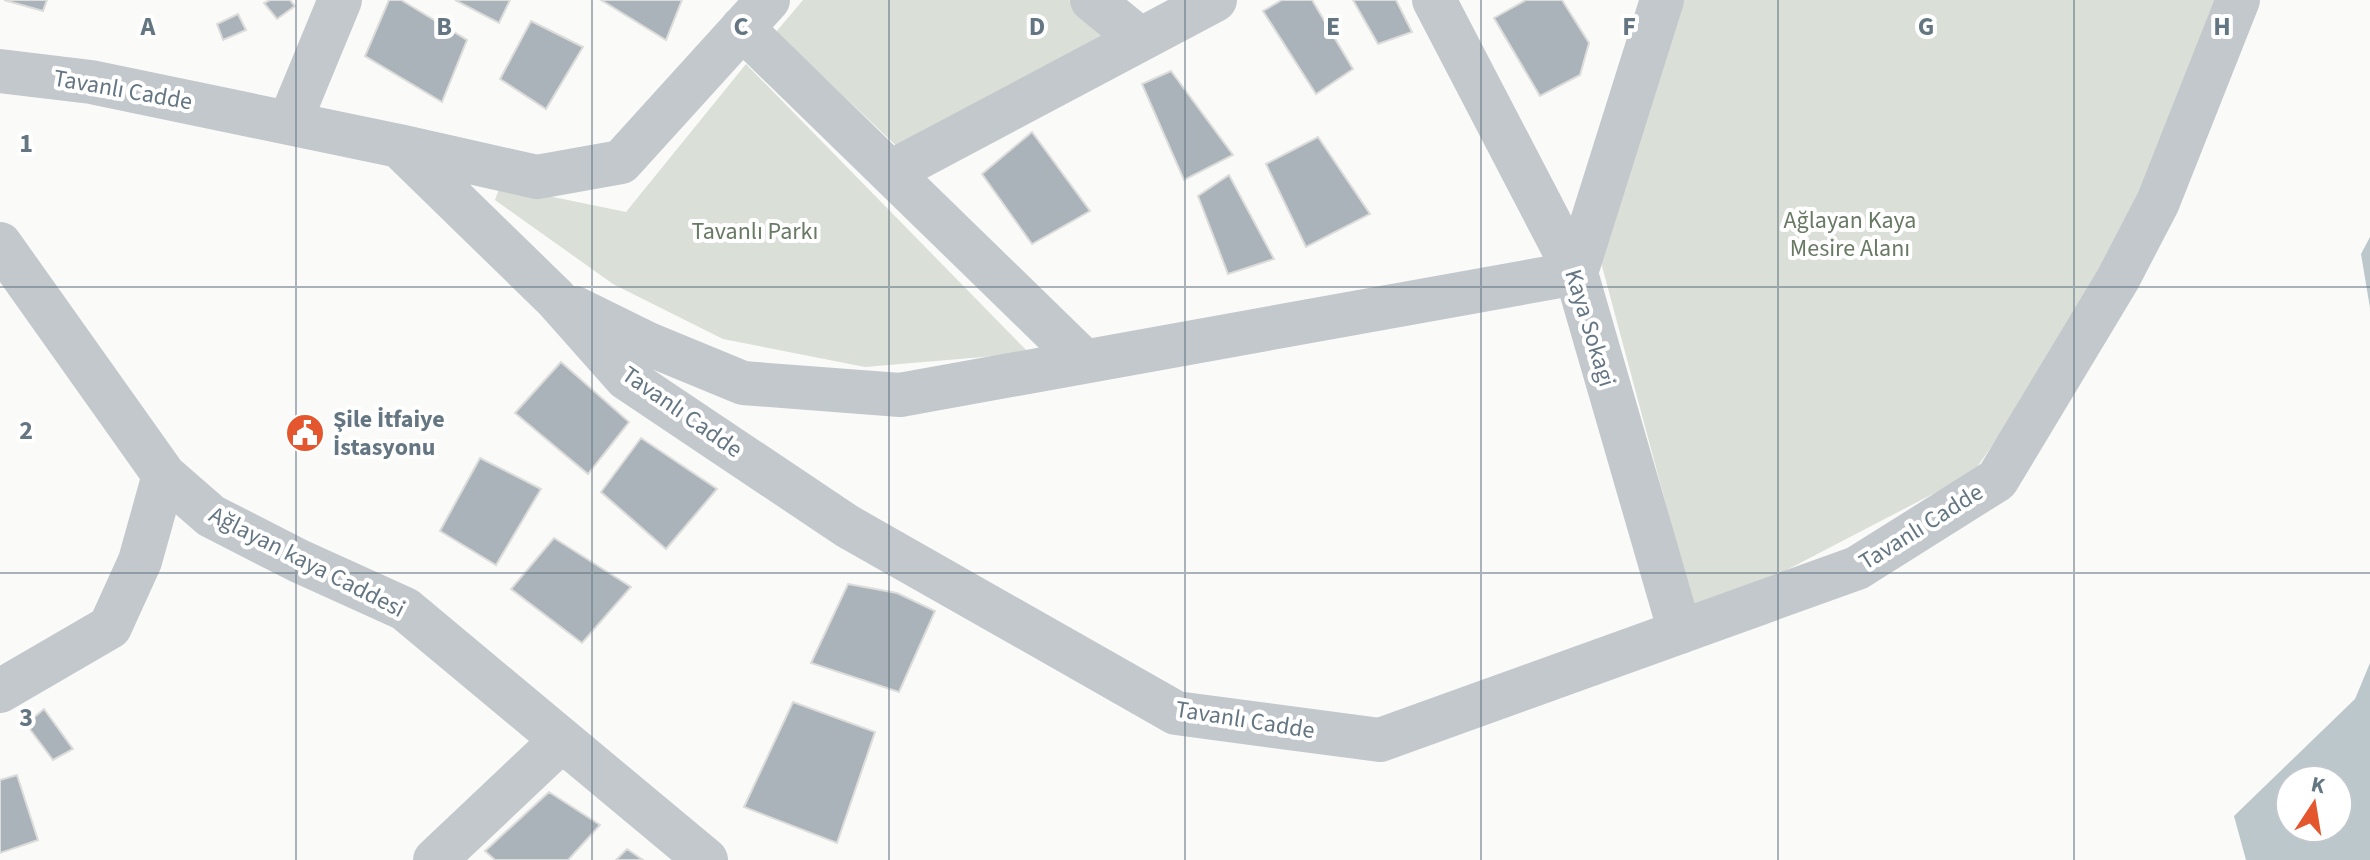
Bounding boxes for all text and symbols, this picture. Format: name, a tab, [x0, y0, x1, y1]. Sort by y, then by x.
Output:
text: A	[140, 8, 157, 45]
text: B	[436, 8, 452, 45]
text: C	[733, 8, 749, 45]
text: D	[1029, 8, 1045, 45]
text: E	[1326, 8, 1340, 45]
text: F	[1622, 8, 1636, 45]
text: G	[1918, 8, 1934, 45]
text: H	[2213, 8, 2231, 45]
street label: Tavanlı Cadde	[51, 61, 195, 119]
text: 1	[19, 125, 33, 162]
park label: Ağlayan Kaya Mesire Alanı	[1784, 203, 1916, 266]
park label: Tavanlı Parkı	[692, 214, 818, 249]
street label: Kaya Sokagi	[1556, 265, 1624, 391]
street label: Tavanlı Cadde	[614, 357, 750, 467]
place label: Şile İtfaiye İstasyonu	[333, 402, 445, 465]
text: 2	[19, 412, 33, 449]
public building icon: Şile İtfaiye İstasyonu	[284, 412, 326, 454]
street label: Tavanlı Cadde	[1852, 475, 1990, 579]
street label: Ağlayan kaya Caddesi	[203, 497, 411, 627]
street label: Tavanlı Cadde	[1173, 692, 1317, 748]
text: 3	[19, 699, 33, 736]
north arrow	[2274, 764, 2354, 844]
text: K	[2308, 768, 2328, 803]

